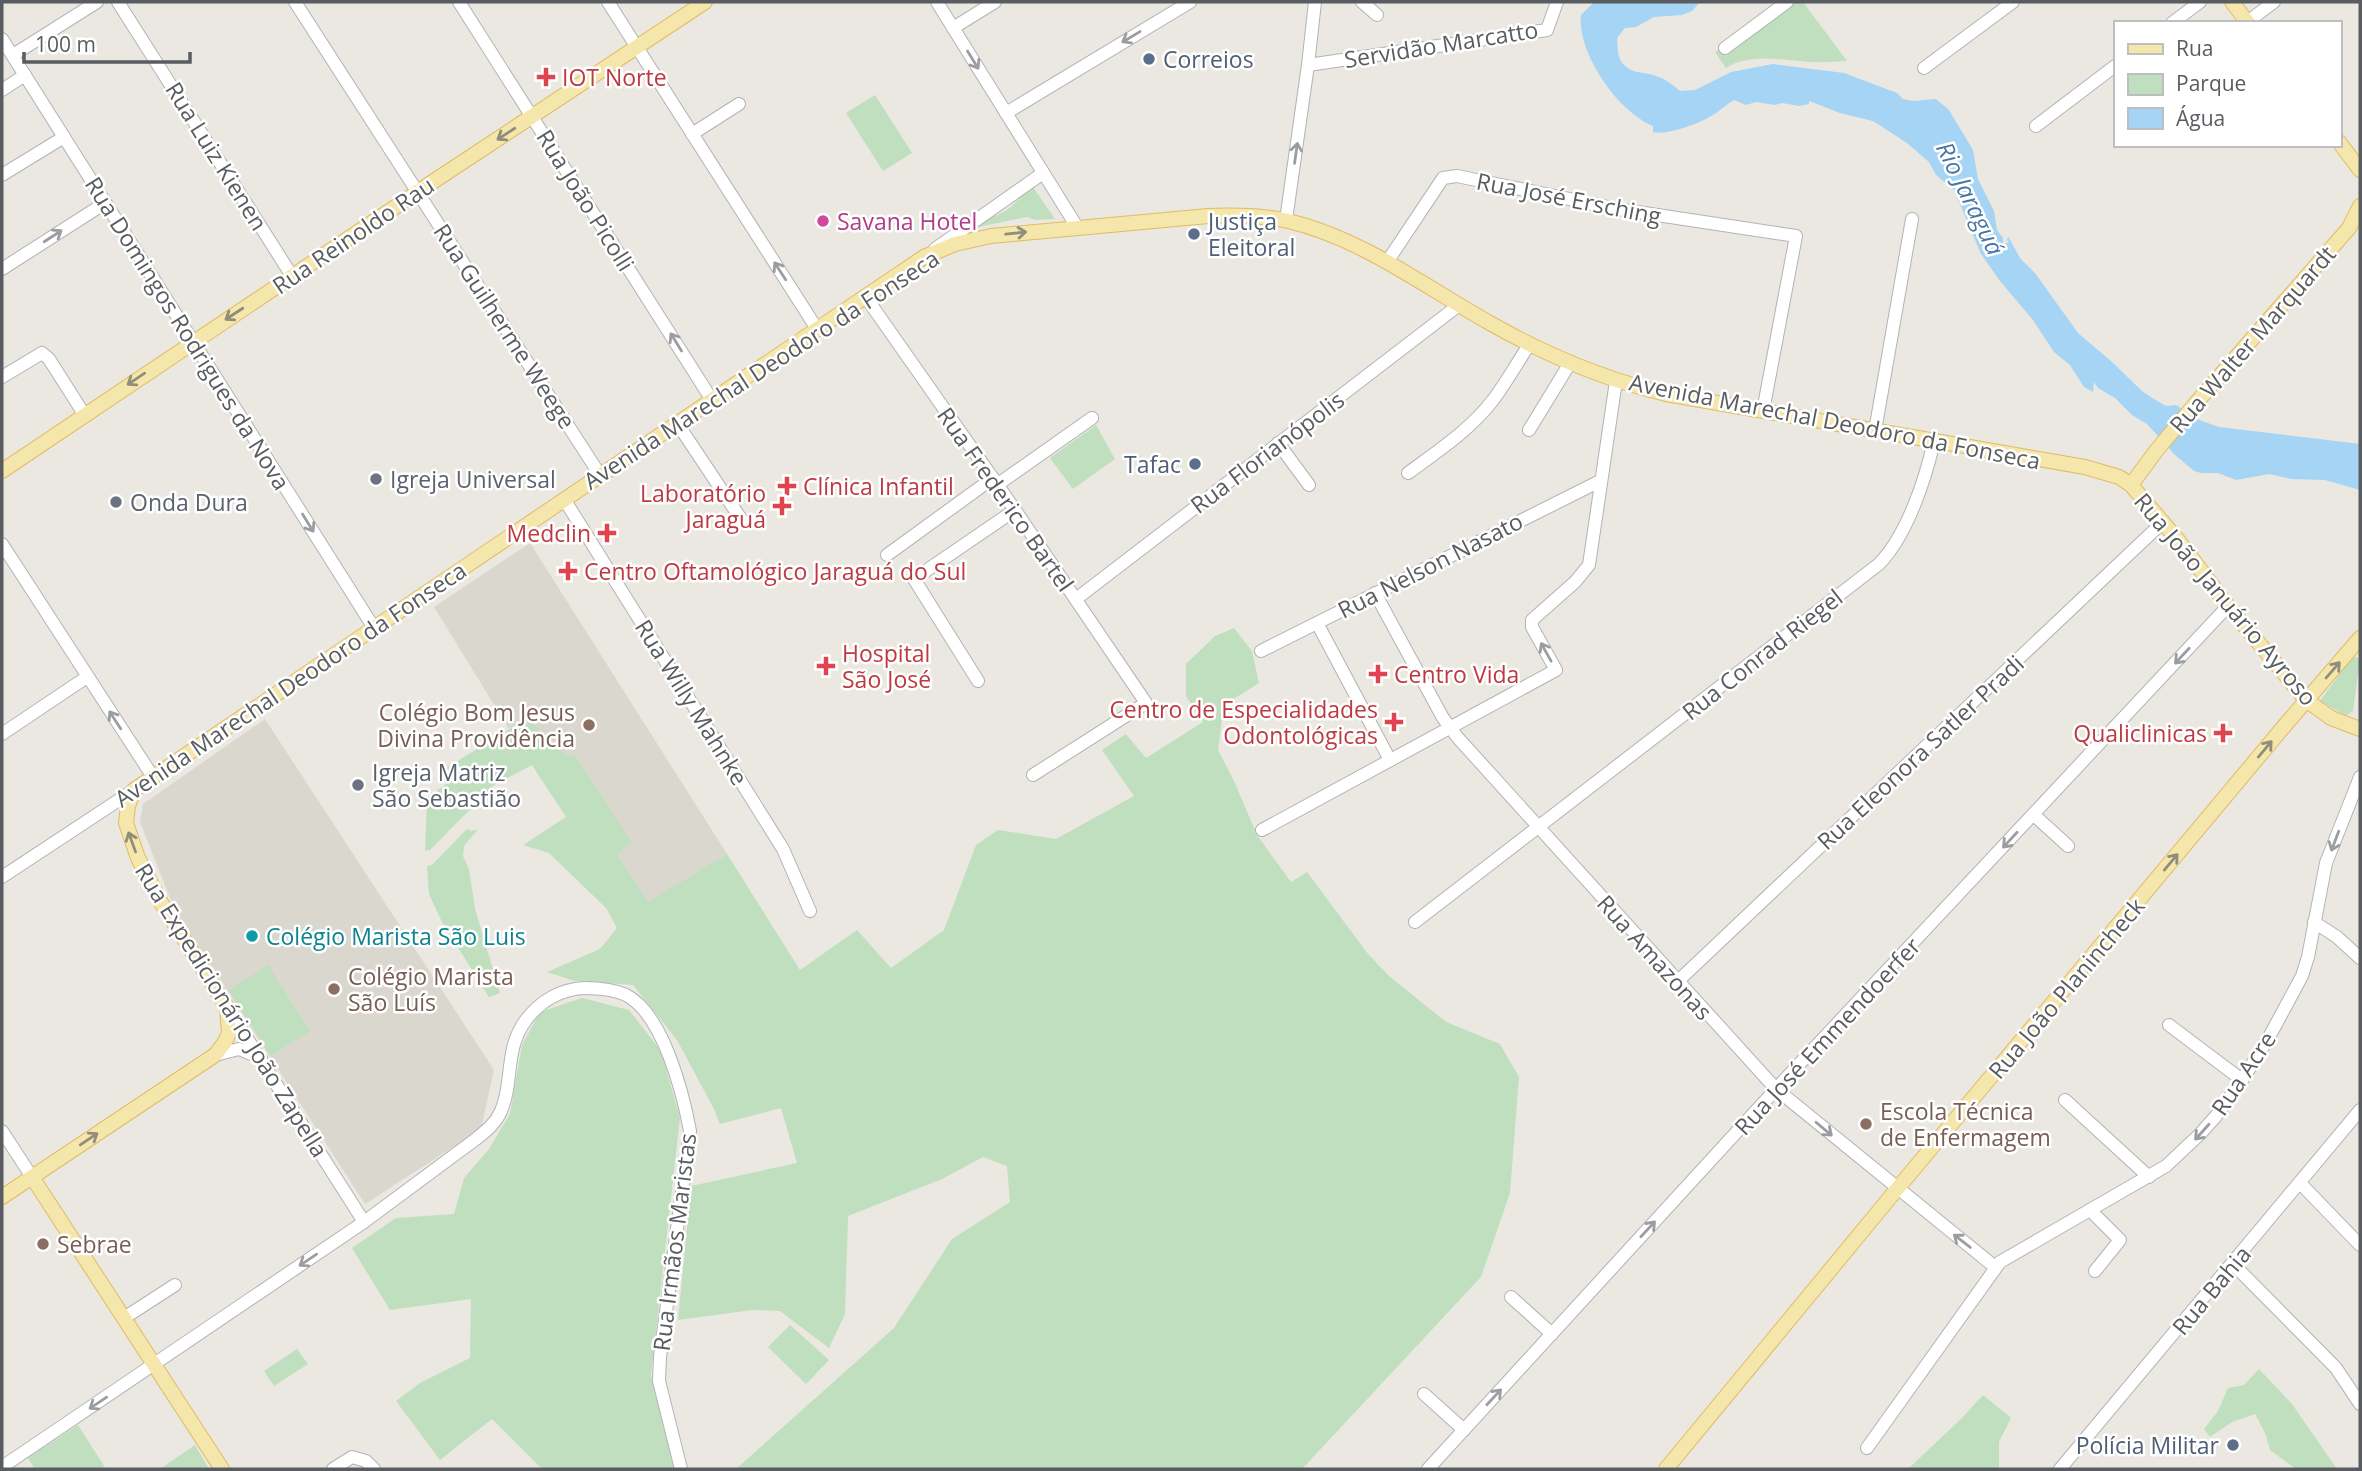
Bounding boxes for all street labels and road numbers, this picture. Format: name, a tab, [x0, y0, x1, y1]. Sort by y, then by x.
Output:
street label: Servidão Marcatto	[1342, 13, 1540, 75]
street label: Rua Luiz Kienen	[158, 76, 276, 236]
street label: Rua João Picolli	[530, 123, 642, 277]
street label: Rua José Ersching	[1474, 164, 1665, 232]
street label: Rua Reinoldo Rau	[266, 169, 440, 301]
street label: Rua Domingos Rodrigues da Nova	[78, 170, 298, 496]
street label: Rua Guilherme Weege	[427, 217, 583, 435]
street label: Rua Walter Marquardt	[2162, 238, 2342, 440]
street label: Avenida Marechal Deodoro da Fonseca	[577, 242, 945, 496]
street label: Avenida Marechal Deodoro da Fonseca	[1627, 365, 2043, 477]
street label: Rua Florianópolis	[1184, 384, 1350, 520]
street label: Rua Frederico Bartel	[930, 400, 1082, 598]
street label: Rua João Januário Ayroso	[2127, 486, 2325, 712]
street label: Rua Nelson Nasato	[1332, 504, 1528, 626]
street label: Avenida Marechal Deodoro da Fonseca	[108, 554, 472, 814]
street label: Rua Conrad Riegel	[1675, 581, 1849, 727]
street label: Rua Willy Mahnke	[628, 613, 756, 791]
street label: Rua Eleonora Satler Pradi	[1810, 648, 2030, 856]
street label: Rua Expedicionário João Zapella	[128, 857, 336, 1163]
street label: Rua Amazonas	[1590, 888, 1720, 1026]
street label: Rua João Planincheck	[1981, 891, 2151, 1085]
street label: Rua José Emmendoerfer	[1727, 930, 1928, 1142]
street label: Rua Acre	[2203, 1025, 2283, 1121]
street label: Rua Irmãos Maristas	[645, 1131, 703, 1353]
street label: Rua Bahia	[2164, 1239, 2258, 1341]

